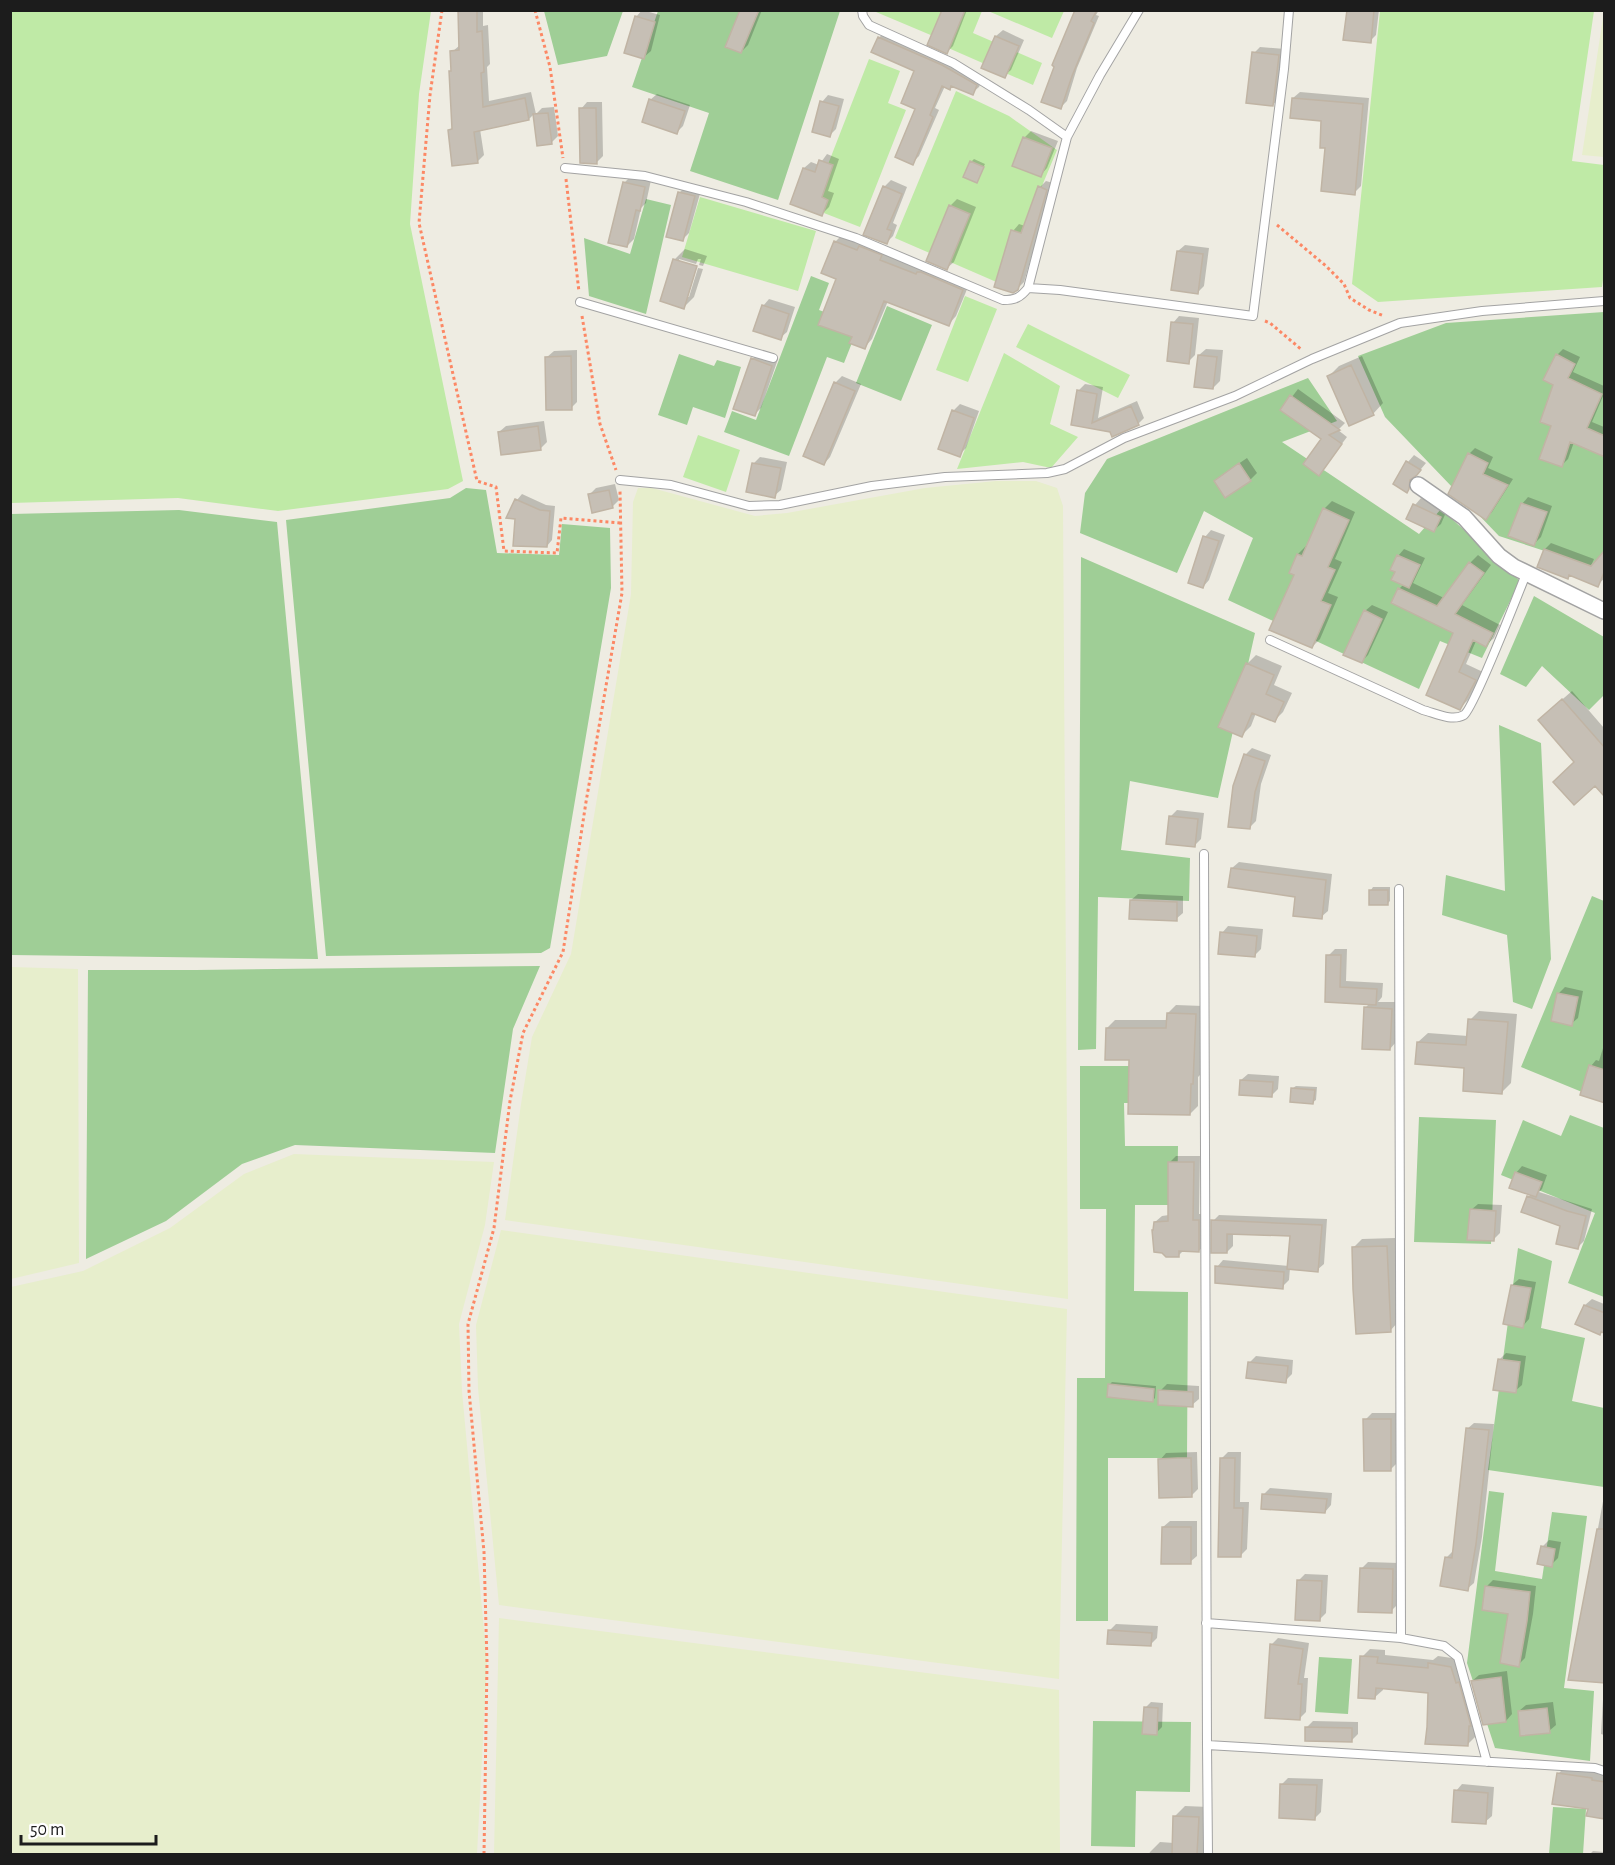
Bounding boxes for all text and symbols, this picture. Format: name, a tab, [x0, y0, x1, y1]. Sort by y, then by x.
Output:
scale bar	[21, 1808, 156, 1846]
text: 50 m	[30, 1821, 64, 1839]

